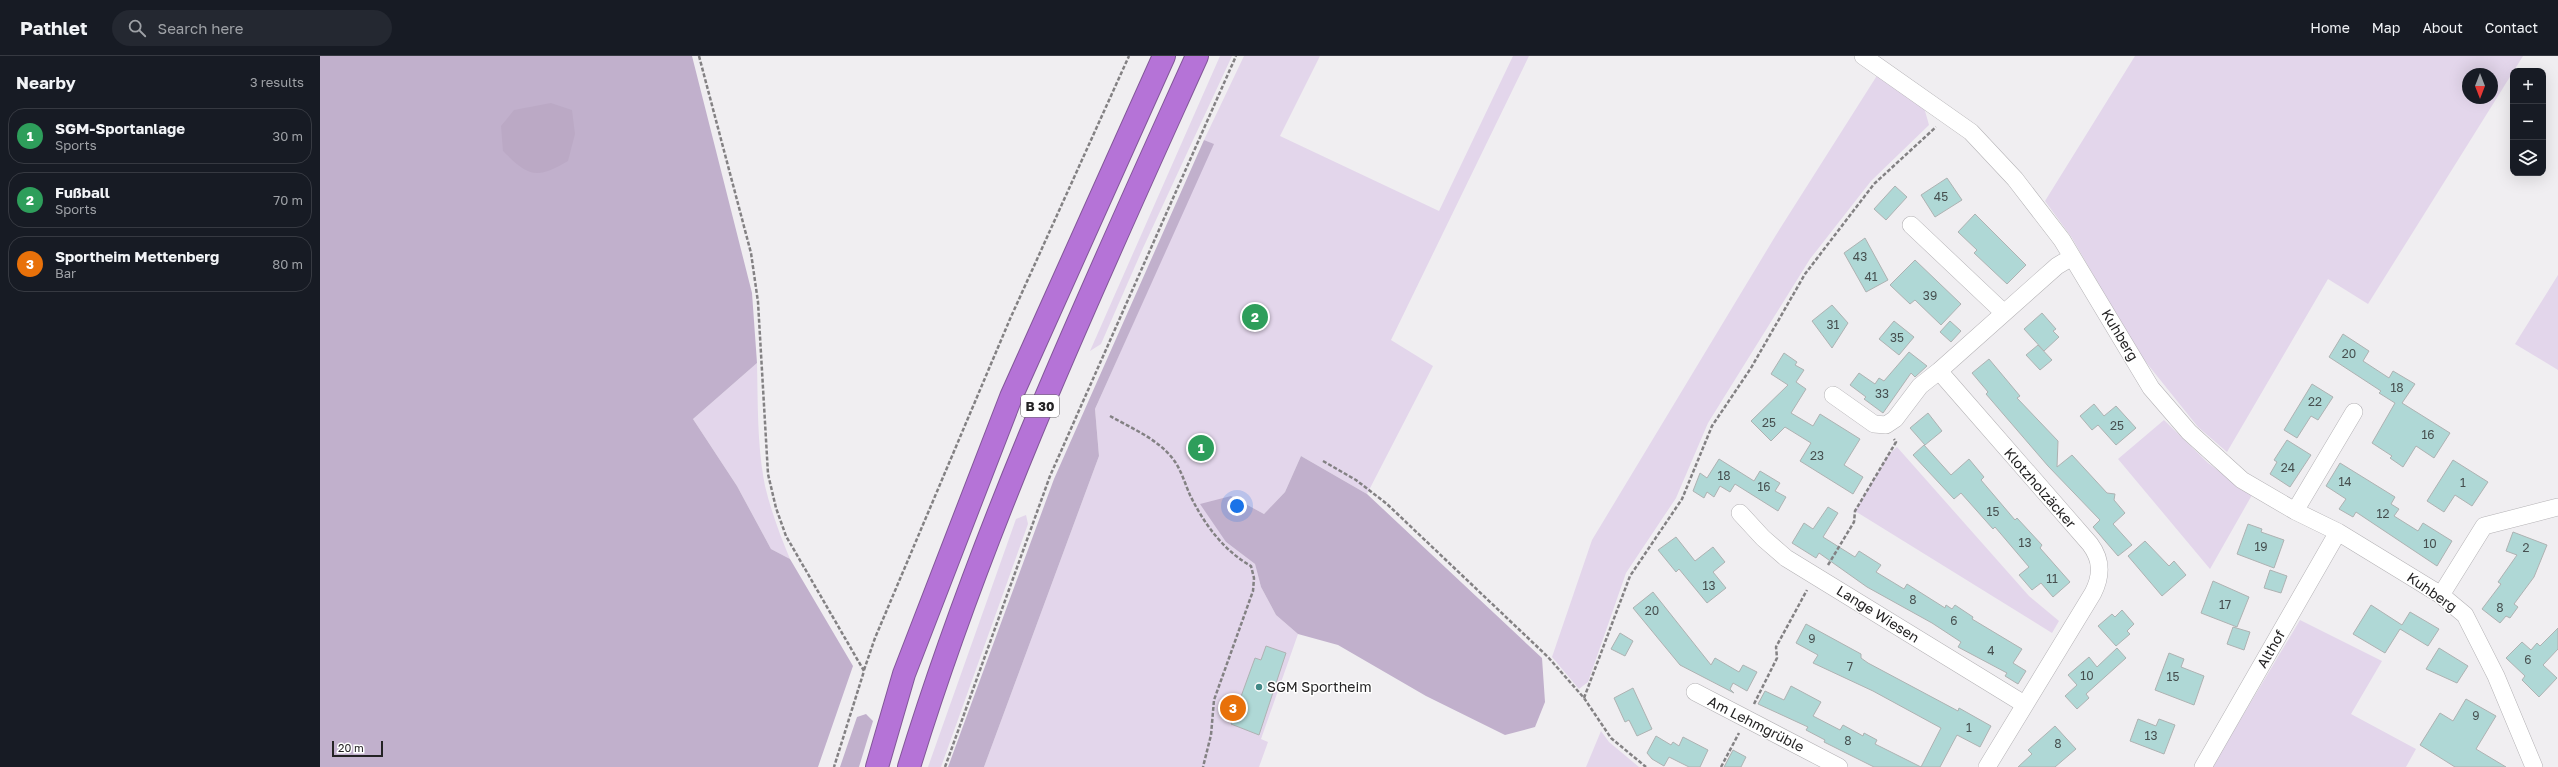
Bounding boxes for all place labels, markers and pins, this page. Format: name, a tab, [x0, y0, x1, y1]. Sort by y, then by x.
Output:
pin: 2	[1242, 302, 1268, 332]
pin: 1	[1188, 433, 1214, 463]
place label: SGM Sportheim	[1267, 678, 1372, 695]
marker: SGM Sportheim	[1254, 682, 1264, 692]
pin: 3	[1220, 693, 1246, 723]

